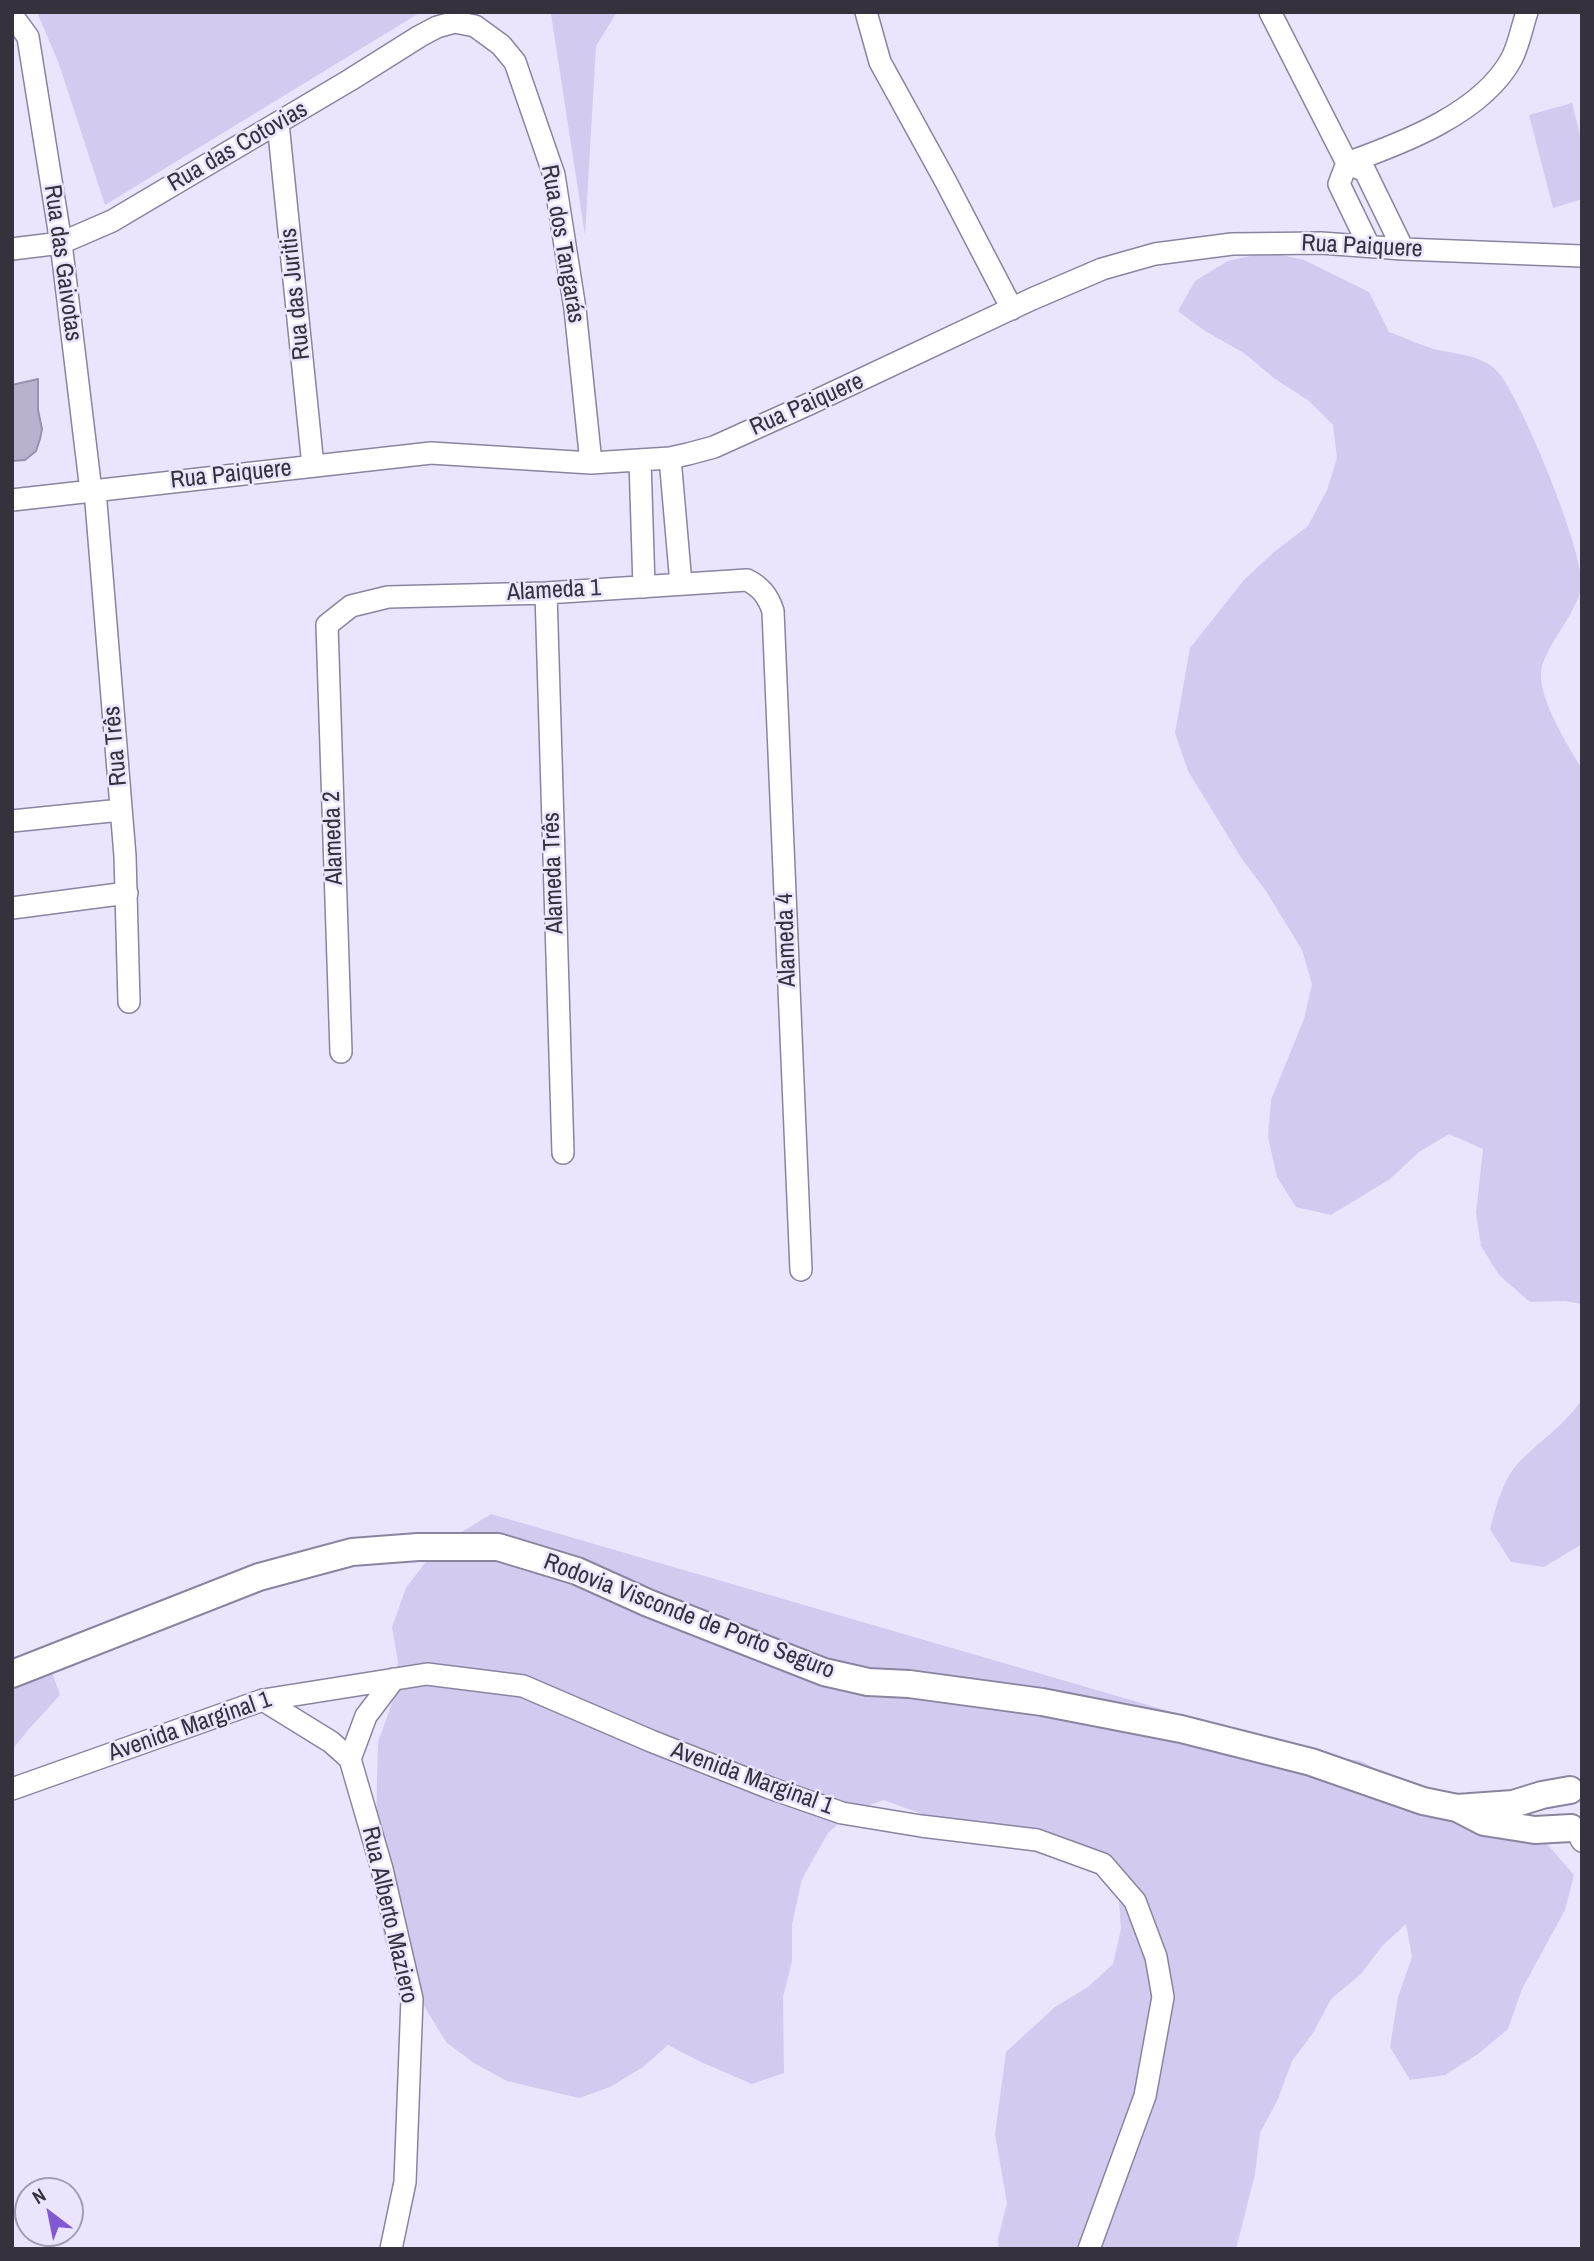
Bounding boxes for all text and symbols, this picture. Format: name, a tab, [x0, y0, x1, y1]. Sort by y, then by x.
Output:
street label: Rua das Cotovias	[163, 95, 313, 199]
street label: Rua dos Tangarás	[534, 163, 590, 325]
street label: Rua das Gaivotas	[37, 183, 87, 343]
street label: Rua das Juritis	[275, 227, 317, 361]
street label: Rua Paiquere	[1301, 229, 1423, 265]
street label: Rua Paiquere	[746, 367, 868, 443]
street label: Rua Paiquere	[169, 454, 293, 496]
street label: Alameda 1	[506, 574, 602, 608]
street label: Rua Três	[98, 705, 134, 787]
street label: Alameda 2	[318, 790, 350, 886]
street label: Alameda Três	[537, 812, 571, 934]
street label: Alameda 4	[771, 892, 803, 988]
street label: Rodovia Visconde de Porto Seguro	[539, 1548, 839, 1686]
street label: Avenida Marginal 1	[105, 1686, 275, 1768]
street label: Avenida Marginal 1	[667, 1736, 837, 1822]
street label: Rua Alberto Maziero	[355, 1824, 423, 2006]
north arrow	[14, 2177, 84, 2247]
text: N	[27, 2182, 51, 2210]

